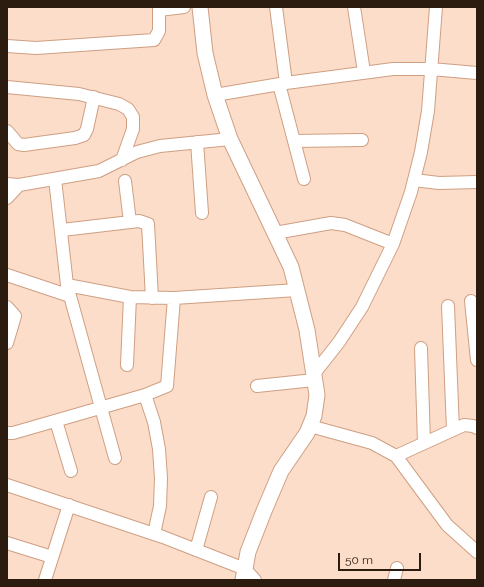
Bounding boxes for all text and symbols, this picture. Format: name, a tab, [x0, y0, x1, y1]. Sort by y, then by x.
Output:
scale bar	[340, 545, 423, 571]
text: 50 m	[345, 553, 373, 567]

